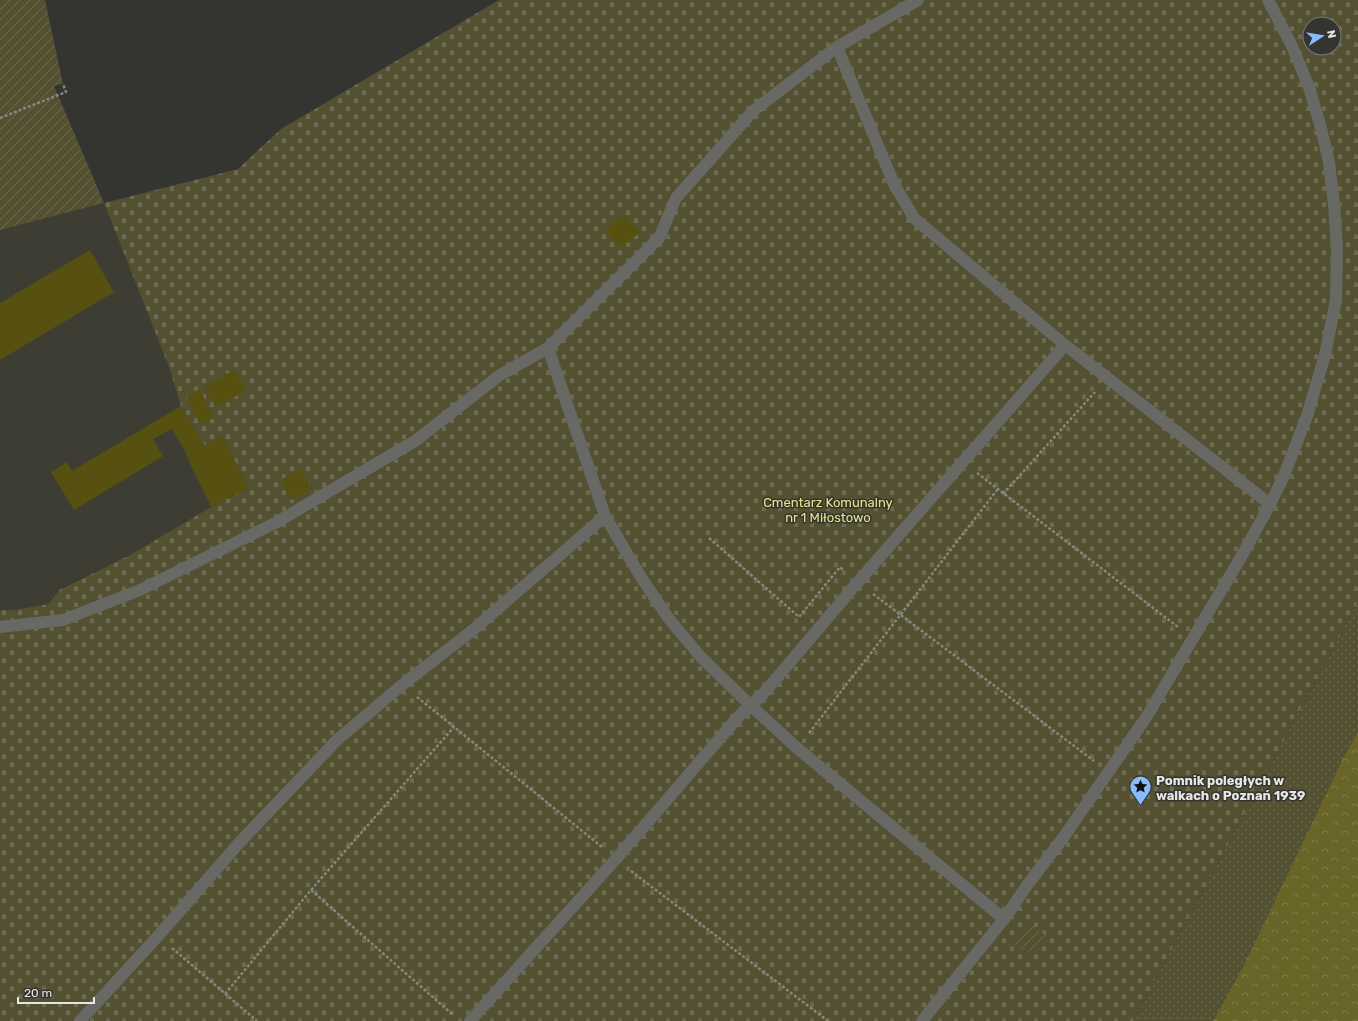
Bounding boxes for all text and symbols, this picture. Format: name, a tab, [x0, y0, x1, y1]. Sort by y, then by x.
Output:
north arrow	[1302, 16, 1342, 56]
text: N	[1324, 29, 1338, 39]
park label: Cmentarz Komunalny nr 1 Miłostowo	[763, 495, 893, 525]
place label: Pomnik poległych w walkach o Poznań 1939	[1156, 773, 1305, 803]
place icon: Pomnik poległych w walkach o Poznań 1939	[1128, 774, 1154, 807]
scale bar	[18, 979, 94, 1005]
text: 20 m	[24, 986, 52, 1000]

